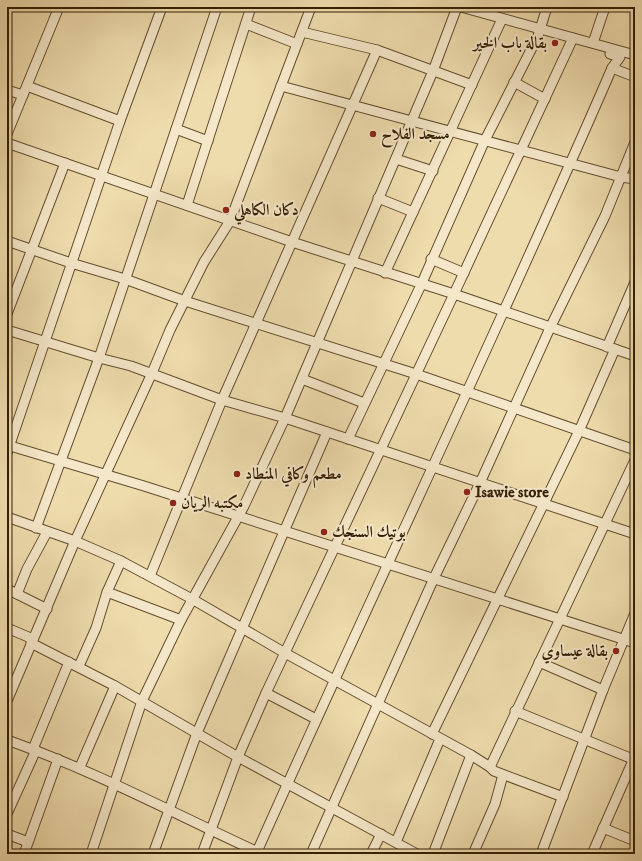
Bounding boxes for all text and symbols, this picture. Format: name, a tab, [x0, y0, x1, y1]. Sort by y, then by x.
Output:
place label: بقالة باب الخير	[471, 33, 547, 53]
marker: بقالة باب الخير	[550, 38, 560, 48]
place label: مسجد الفلاح	[381, 124, 450, 148]
marker: مسجد الفلاح	[368, 129, 378, 139]
place label: دكان الكاهلي	[233, 200, 299, 225]
marker: دكان الكاهلي	[221, 205, 231, 215]
place label: مطعم وكافي المنطاد	[245, 464, 342, 488]
marker: مطعم وكافي المنطاد	[232, 469, 242, 479]
place label: Isawie store	[475, 482, 549, 502]
marker: Isawie store	[462, 487, 472, 497]
place label: مكتبه الريان	[181, 493, 243, 513]
marker: مكتبه الريان	[168, 498, 178, 508]
place label: بوتيك السنجك	[332, 522, 406, 542]
marker: بوتيك السنجك	[319, 527, 329, 537]
place label: بقالة عيساوي	[542, 641, 608, 664]
marker: بقالة عيساوي	[611, 646, 621, 656]

